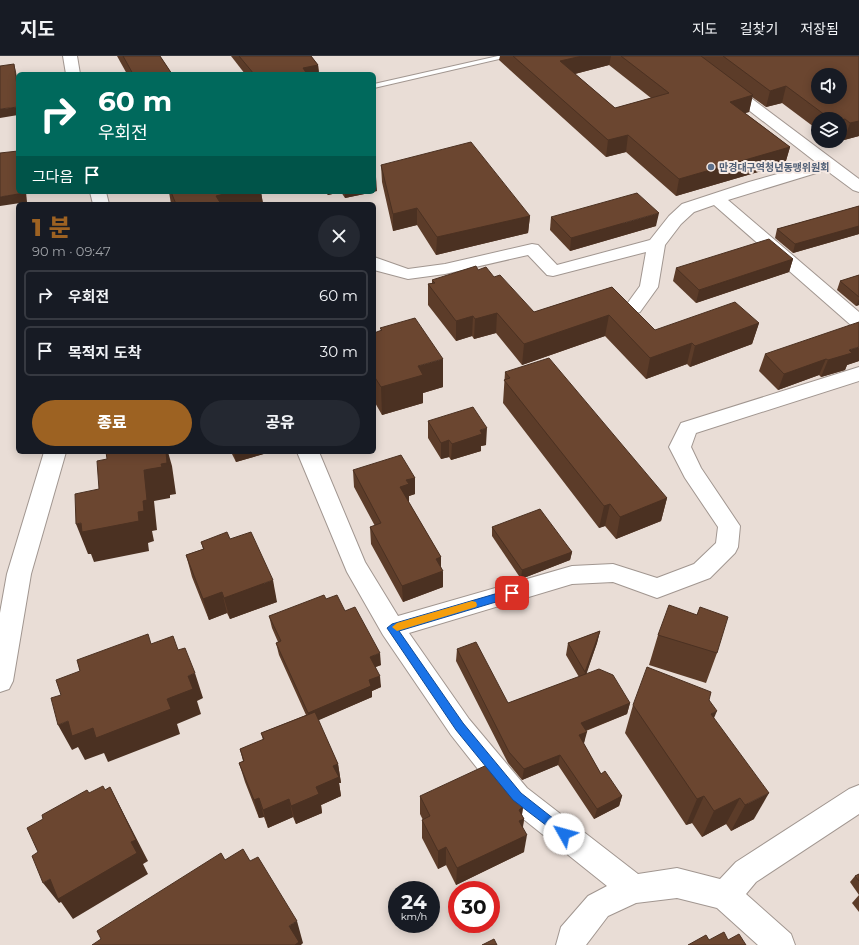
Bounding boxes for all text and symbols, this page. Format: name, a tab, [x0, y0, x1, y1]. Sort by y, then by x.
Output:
text: 지도	[20, 18, 55, 41]
text: 지도	[692, 20, 718, 38]
text: 길찾기	[740, 20, 778, 38]
text: 저장됨	[800, 20, 839, 38]
map controls	[811, 68, 847, 148]
button: sound	[811, 68, 847, 104]
text: 60 m	[98, 84, 172, 118]
icon: right	[32, 88, 84, 140]
button: layers	[811, 112, 847, 148]
text: 우회전	[98, 122, 148, 144]
place label: 만경대구역청년동맹위원회	[719, 161, 829, 174]
marker: 만경대구역청년동맹위원회	[706, 162, 716, 172]
icon: arrive	[81, 164, 103, 186]
text: 그다음	[32, 167, 73, 186]
text: 1 분	[32, 213, 71, 242]
button: close	[318, 215, 360, 257]
text: 90 m · 09:47	[32, 243, 111, 259]
icon: right	[34, 284, 56, 306]
text: 60 m	[319, 286, 358, 305]
text: 우회전	[68, 287, 109, 306]
icon: arrive	[34, 340, 56, 362]
text: 30 m	[320, 342, 358, 361]
text: 목적지 도착	[68, 343, 141, 362]
button: 종료	[32, 400, 192, 446]
button: 공유	[200, 400, 360, 446]
pin	[495, 576, 529, 610]
icon: arrive	[501, 582, 523, 604]
position arrow	[543, 813, 585, 855]
speed limit sign: 30	[448, 881, 500, 933]
text: 24	[401, 890, 427, 914]
text: km/h	[401, 910, 427, 923]

